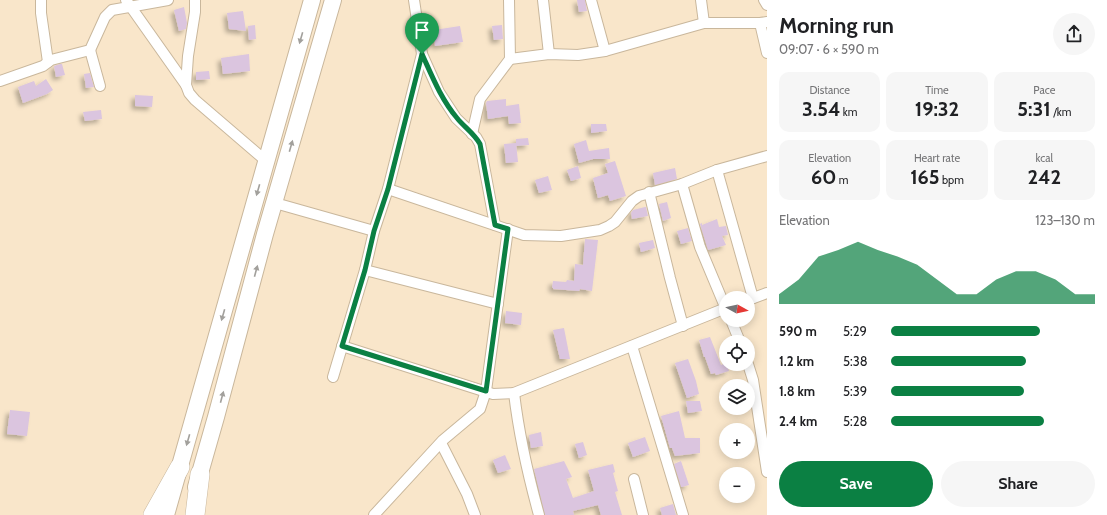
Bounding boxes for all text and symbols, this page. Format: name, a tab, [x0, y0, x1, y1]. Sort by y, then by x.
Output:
text: Morning run	[779, 12, 894, 39]
pin	[405, 13, 439, 54]
button: share	[1053, 13, 1095, 55]
icon: arrive	[411, 19, 433, 41]
one-way arrow	[298, 32, 304, 44]
text: 09:07 · 6 × 590 m	[779, 41, 879, 57]
text: Distance	[809, 83, 850, 97]
text: Time	[925, 83, 949, 97]
text: Pace	[1033, 83, 1055, 97]
text: 3.54	[802, 97, 840, 121]
text: 19:32	[915, 97, 959, 121]
text: 5:31	[1017, 97, 1051, 121]
text: km	[840, 105, 857, 119]
text: /km	[1051, 105, 1071, 119]
one-way arrow	[288, 140, 294, 152]
text: Elevation	[808, 151, 851, 165]
text: Heart rate	[914, 151, 960, 165]
text: kcal	[1036, 151, 1053, 165]
text: 60	[811, 165, 836, 189]
text: 165	[910, 165, 940, 189]
text: 242	[1028, 165, 1061, 189]
text: m	[836, 173, 848, 187]
text: bpm	[940, 173, 964, 187]
one-way arrow	[255, 184, 261, 196]
text: Elevation	[779, 212, 830, 228]
text: 123–130 m	[1035, 212, 1095, 228]
one-way arrow	[253, 265, 259, 277]
north arrow	[719, 291, 755, 327]
map controls	[719, 291, 755, 503]
one-way arrow	[220, 309, 226, 321]
text: 590 m	[779, 323, 817, 339]
text: 5:29	[843, 323, 867, 339]
button: locate	[719, 335, 755, 371]
text: 1.2 km	[779, 353, 814, 369]
text: 5:38	[843, 353, 868, 369]
button: layers	[719, 379, 755, 415]
text: 1.8 km	[779, 383, 815, 399]
text: 5:39	[843, 383, 867, 399]
one-way arrow	[219, 391, 225, 403]
text: 2.4 km	[779, 413, 817, 429]
text: 5:28	[843, 413, 867, 429]
button: +	[719, 423, 755, 459]
one-way arrow	[185, 434, 191, 446]
button: Save	[779, 461, 933, 507]
button: Share	[941, 461, 1095, 507]
button: −	[719, 467, 755, 503]

